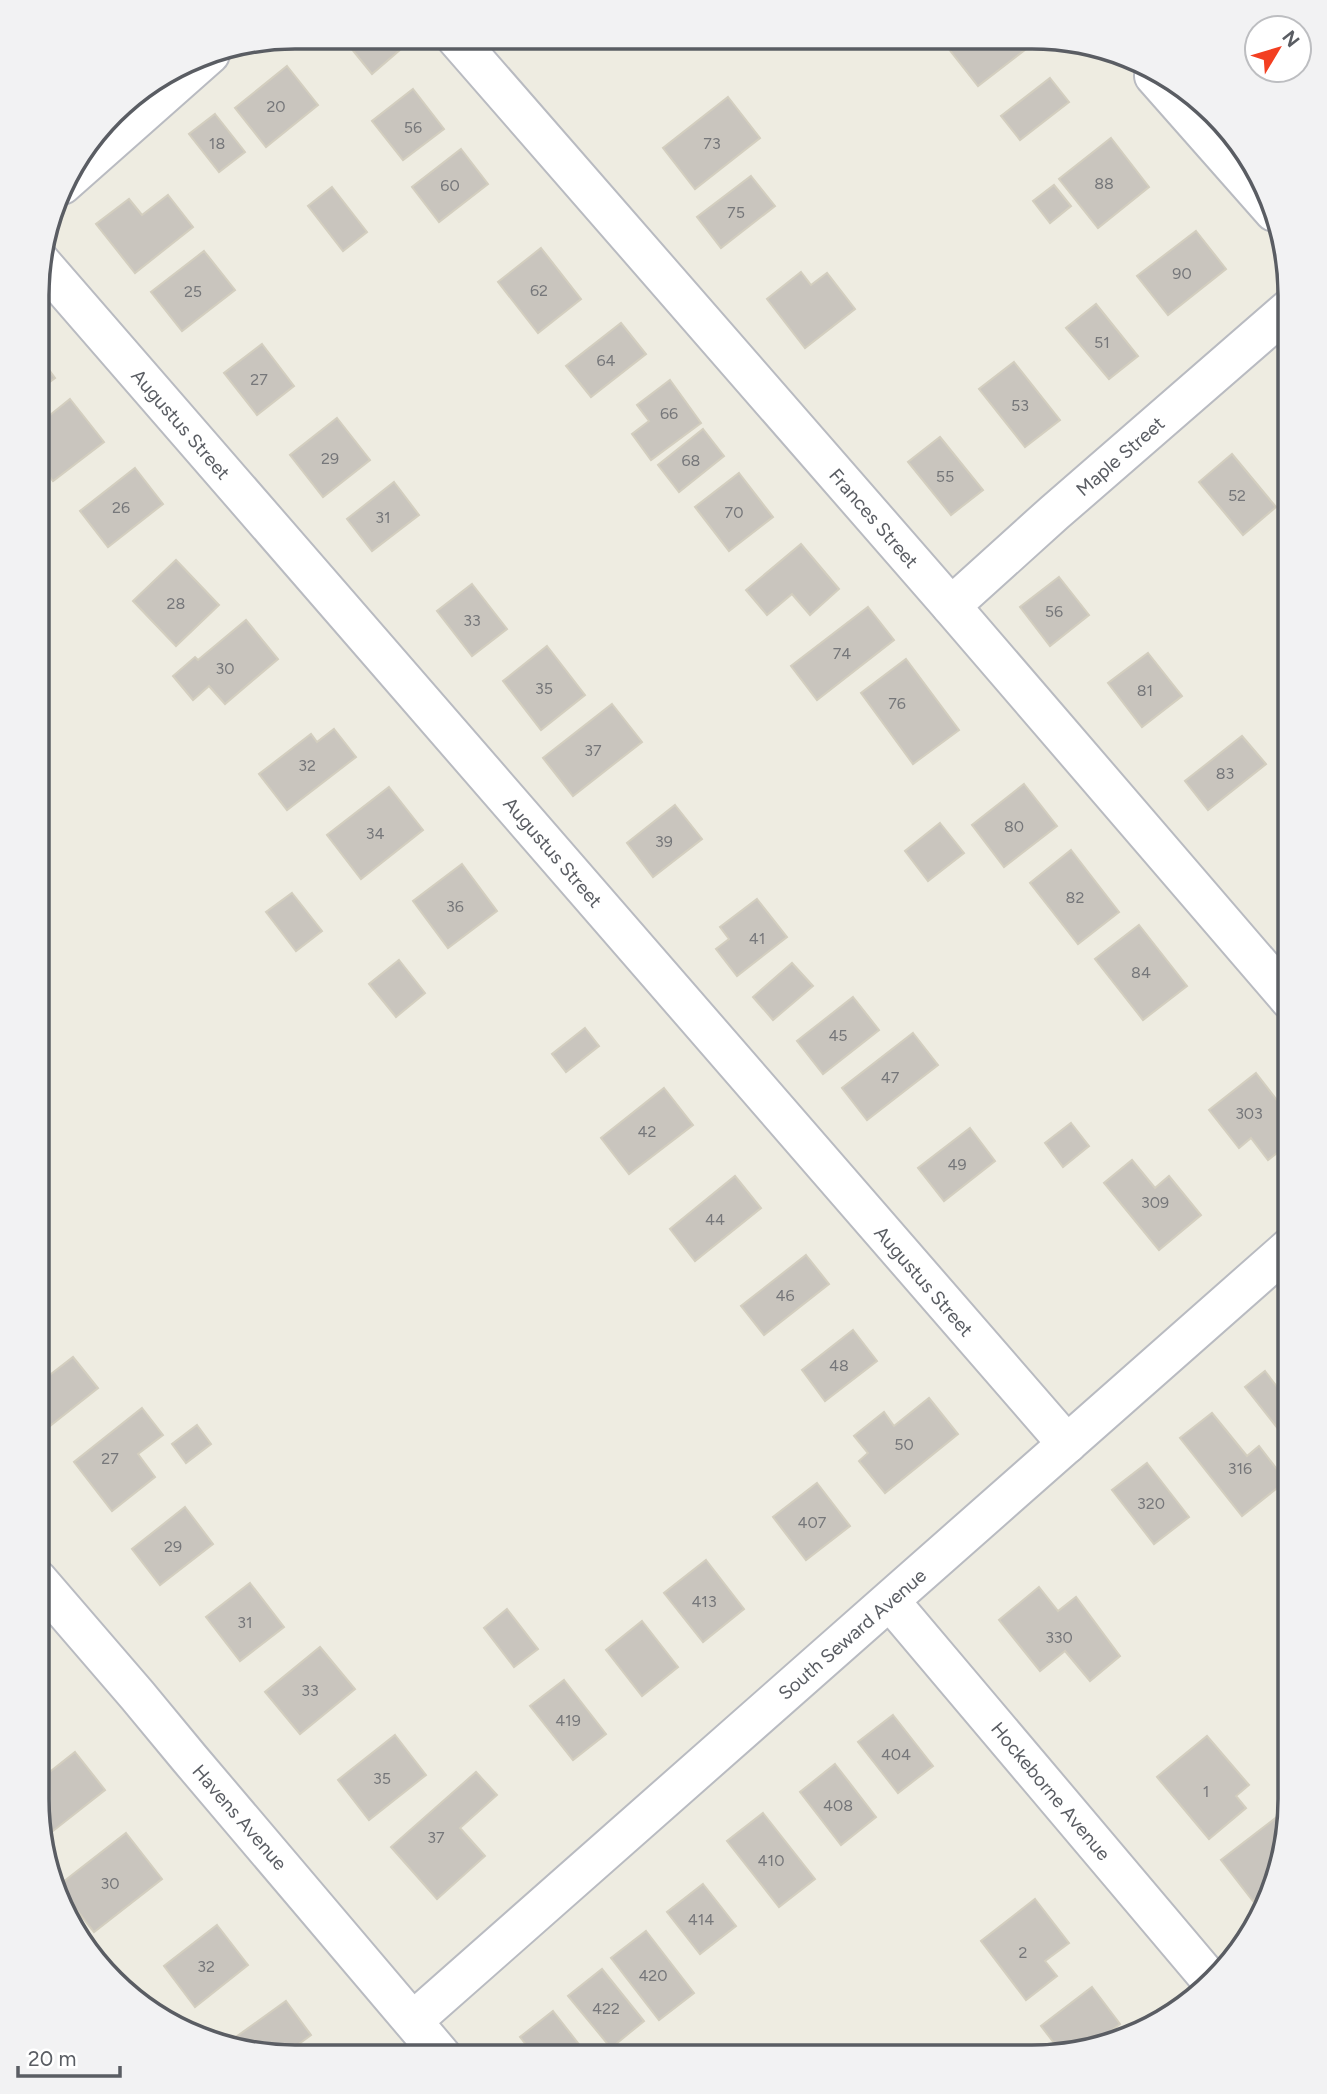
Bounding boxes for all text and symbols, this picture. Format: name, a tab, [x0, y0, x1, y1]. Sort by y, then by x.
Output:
north arrow	[1243, 14, 1313, 84]
text: N	[1277, 26, 1305, 52]
house number: 20	[266, 97, 286, 116]
house number: 56	[404, 118, 422, 137]
house number: 18	[209, 134, 225, 153]
house number: 73	[703, 134, 721, 153]
house number: 88	[1094, 174, 1114, 193]
house number: 60	[440, 176, 460, 195]
house number: 75	[727, 203, 745, 222]
house number: 90	[1172, 264, 1192, 283]
house number: 62	[530, 281, 548, 300]
house number: 25	[184, 282, 202, 301]
house number: 51	[1094, 333, 1110, 352]
house number: 64	[597, 351, 616, 370]
street label: Augustus Street	[126, 364, 235, 484]
house number: 27	[250, 370, 268, 389]
house number: 53	[1011, 396, 1029, 415]
house number: 66	[660, 404, 678, 423]
street label: Maple Street	[1071, 412, 1169, 501]
house number: 29	[321, 449, 339, 468]
house number: 68	[682, 451, 700, 470]
street label: Frances Street	[824, 464, 923, 573]
house number: 55	[936, 467, 954, 486]
house number: 52	[1228, 486, 1246, 505]
house number: 26	[112, 498, 130, 517]
house number: 70	[725, 503, 743, 522]
house number: 31	[375, 508, 391, 527]
house number: 28	[167, 594, 185, 613]
house number: 56	[1045, 602, 1063, 621]
house number: 33	[463, 611, 481, 630]
house number: 74	[833, 644, 851, 663]
house number: 30	[216, 659, 234, 678]
house number: 35	[535, 679, 553, 698]
house number: 81	[1137, 681, 1153, 700]
house number: 76	[888, 694, 906, 713]
house number: 37	[584, 741, 602, 760]
house number: 32	[298, 756, 316, 775]
house number: 83	[1216, 764, 1234, 783]
street label: Augustus Street	[498, 792, 607, 912]
house number: 80	[1004, 817, 1024, 836]
house number: 34	[366, 824, 384, 843]
house number: 39	[655, 832, 673, 851]
house number: 82	[1066, 888, 1084, 907]
house number: 36	[446, 897, 464, 916]
house number: 41	[749, 929, 765, 948]
house number: 84	[1131, 963, 1151, 982]
house number: 45	[828, 1026, 848, 1045]
house number: 47	[881, 1068, 900, 1087]
house number: 303	[1235, 1104, 1263, 1123]
house number: 42	[638, 1122, 656, 1141]
house number: 49	[948, 1155, 967, 1174]
house number: 309	[1141, 1193, 1169, 1212]
house number: 44	[705, 1210, 725, 1229]
street label: Augustus Street	[869, 1221, 978, 1341]
house number: 46	[776, 1286, 795, 1305]
house number: 48	[829, 1356, 849, 1375]
house number: 50	[894, 1435, 914, 1454]
house number: 27	[101, 1449, 119, 1468]
house number: 316	[1228, 1459, 1252, 1478]
house number: 320	[1137, 1494, 1165, 1513]
house number: 407	[798, 1513, 827, 1532]
house number: 29	[164, 1537, 182, 1556]
street label: South Seward Avenue	[774, 1564, 931, 1705]
house number: 413	[691, 1592, 717, 1611]
house number: 31	[237, 1613, 253, 1632]
house number: 330	[1045, 1628, 1073, 1647]
house number: 33	[301, 1681, 319, 1700]
house number: 419	[555, 1711, 581, 1730]
street label: Hockeborne Avenue	[986, 1717, 1115, 1865]
house number: 404	[881, 1745, 911, 1764]
street label: Havens Avenue	[188, 1760, 292, 1875]
house number: 35	[373, 1769, 391, 1788]
house number: 1	[1203, 1782, 1209, 1801]
house number: 408	[823, 1796, 853, 1815]
house number: 37	[427, 1828, 445, 1847]
house number: 410	[758, 1851, 784, 1870]
house number: 30	[101, 1874, 119, 1893]
house number: 414	[688, 1910, 714, 1929]
house number: 2	[1019, 1943, 1027, 1962]
house number: 32	[197, 1957, 215, 1976]
house number: 420	[638, 1966, 668, 1985]
house number: 422	[592, 1999, 620, 2018]
scale bar	[18, 2035, 119, 2078]
text: 20 m	[28, 2046, 76, 2071]

